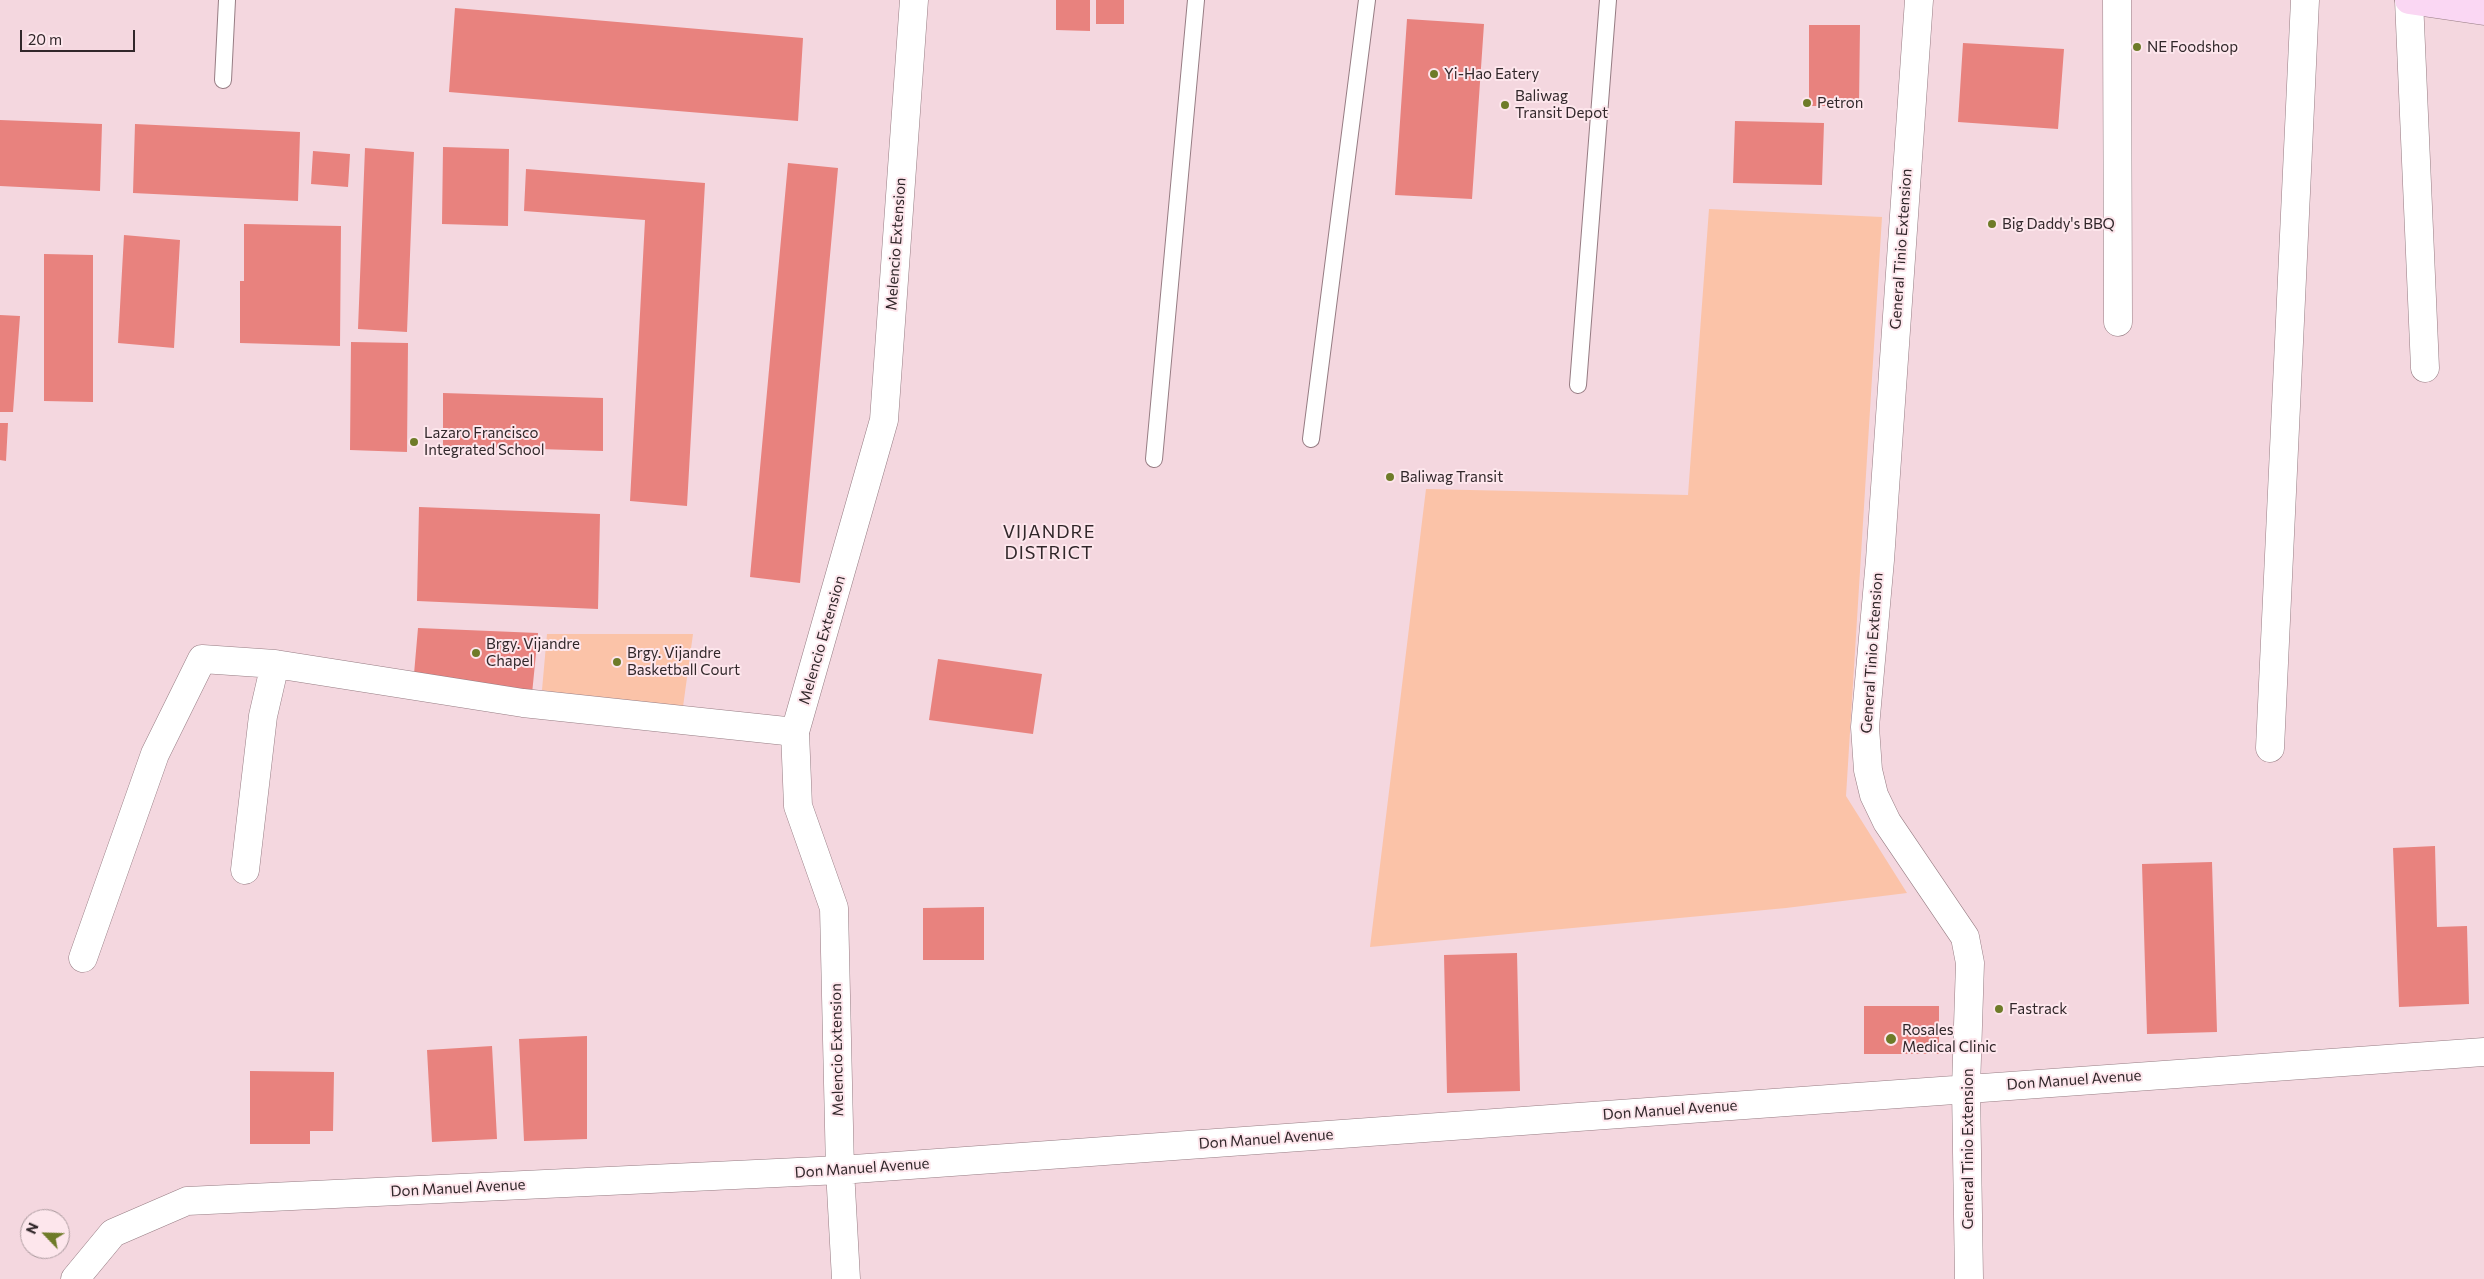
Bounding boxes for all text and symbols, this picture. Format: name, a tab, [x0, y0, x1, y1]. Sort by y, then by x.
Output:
scale bar	[22, 20, 138, 52]
text: 20 m	[28, 30, 62, 48]
place label: NE Foodshop	[2147, 38, 2238, 56]
marker: NE Foodshop	[2131, 41, 2143, 53]
place label: Yi-Hao Eatery	[1444, 65, 1539, 83]
marker: Yi-Hao Eatery	[1428, 68, 1440, 80]
place label: Baliwag Transit Depot	[1515, 87, 1608, 122]
place label: Petron	[1817, 94, 1863, 112]
marker: Petron	[1801, 97, 1813, 109]
marker: Baliwag Transit Depot	[1499, 99, 1511, 111]
street label: General Tinio Extension	[1886, 168, 1916, 330]
street label: Melencio Extension	[882, 177, 910, 311]
place label: Big Daddy's BBQ	[2002, 215, 2115, 233]
marker: Big Daddy's BBQ	[1986, 218, 1998, 230]
place label: Lazaro Francisco Integrated School	[424, 424, 545, 459]
marker: Lazaro Francisco Integrated School	[408, 436, 420, 448]
place label: Baliwag Transit	[1400, 468, 1503, 486]
marker: Baliwag Transit	[1384, 471, 1396, 483]
district label: VIJANDRE DISTRICT	[1002, 521, 1096, 564]
street label: General Tinio Extension	[1857, 572, 1887, 734]
street label: Melencio Extension	[795, 573, 849, 707]
place label: Brgy. Vijandre Chapel	[486, 635, 580, 670]
place label: Brgy. Vijandre Basketball Court	[627, 644, 740, 679]
marker: Brgy. Vijandre Chapel	[470, 647, 482, 659]
marker: Brgy. Vijandre Basketball Court	[611, 656, 623, 668]
street label: Melencio Extension	[827, 983, 847, 1117]
place label: Fastrack	[2009, 1000, 2067, 1018]
marker: Fastrack	[1993, 1003, 2005, 1015]
place label: Rosales Medical Clinic	[1902, 1021, 1997, 1056]
marker: Rosales Medical Clinic	[1884, 1032, 1898, 1046]
street label: Don Manuel Avenue	[2006, 1066, 2142, 1094]
street label: General Tinio Extension	[1959, 1068, 1977, 1230]
street label: Don Manuel Avenue	[1602, 1096, 1738, 1124]
street label: Don Manuel Avenue	[1198, 1125, 1334, 1153]
street label: Don Manuel Avenue	[794, 1154, 930, 1182]
street label: Don Manuel Avenue	[390, 1175, 526, 1201]
north arrow	[20, 1209, 70, 1259]
text: N	[22, 1220, 42, 1236]

